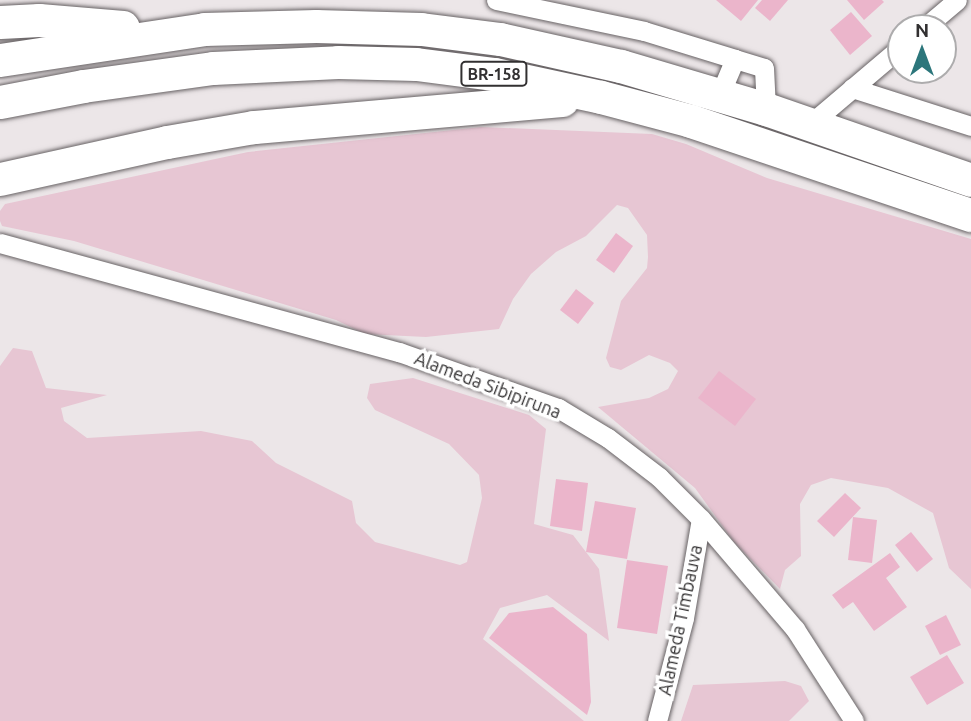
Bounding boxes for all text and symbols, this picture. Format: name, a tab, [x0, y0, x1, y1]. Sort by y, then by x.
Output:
north arrow	[887, 14, 957, 84]
text: N	[915, 19, 929, 41]
road number: BR-158	[459, 61, 529, 86]
street label: Alameda Sibipiruna	[412, 347, 564, 423]
street label: Alameda Timbauva	[653, 543, 707, 697]

